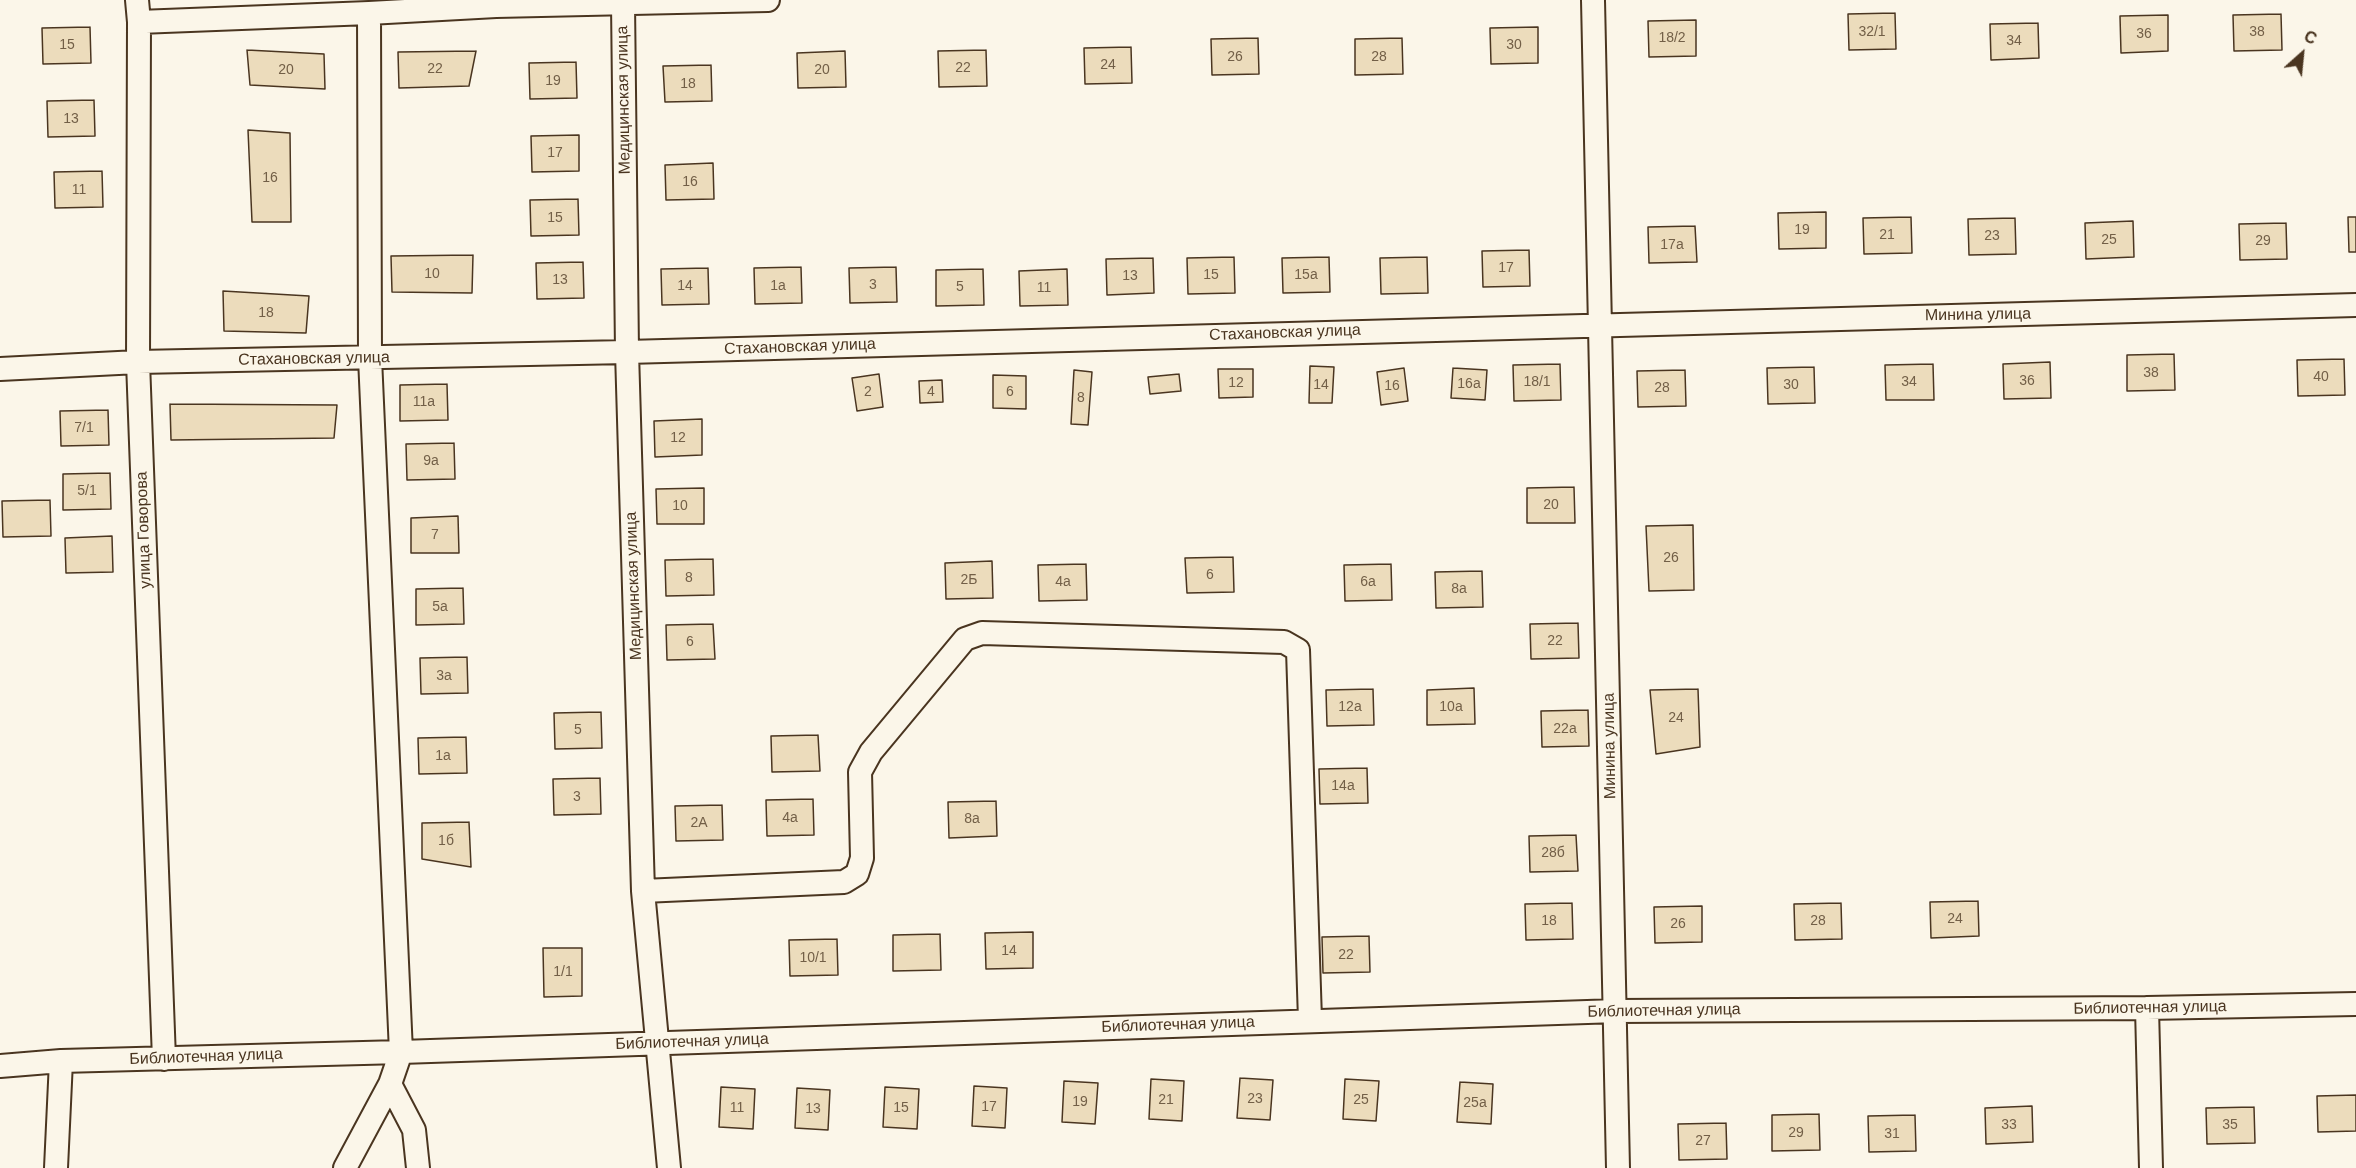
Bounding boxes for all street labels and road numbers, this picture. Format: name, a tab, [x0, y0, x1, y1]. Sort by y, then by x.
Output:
street label: Медицинская улица	[613, 26, 635, 174]
street label: Минина улица	[1925, 304, 2031, 326]
street label: Стахановская улица	[1209, 321, 1361, 345]
street label: Стахановская улица	[724, 335, 876, 359]
street label: Стахановская улица	[238, 348, 390, 370]
street label: улица Говорова	[132, 471, 156, 589]
street label: Медицинская улица	[622, 511, 646, 661]
street label: Минина улица	[1599, 693, 1621, 799]
street label: Библиотечная улица	[2073, 997, 2227, 1019]
street label: Библиотечная улица	[1587, 1000, 1741, 1022]
street label: Библиотечная улица	[1101, 1013, 1255, 1037]
street label: Библиотечная улица	[615, 1030, 769, 1054]
street label: Библиотечная улица	[129, 1045, 283, 1069]

